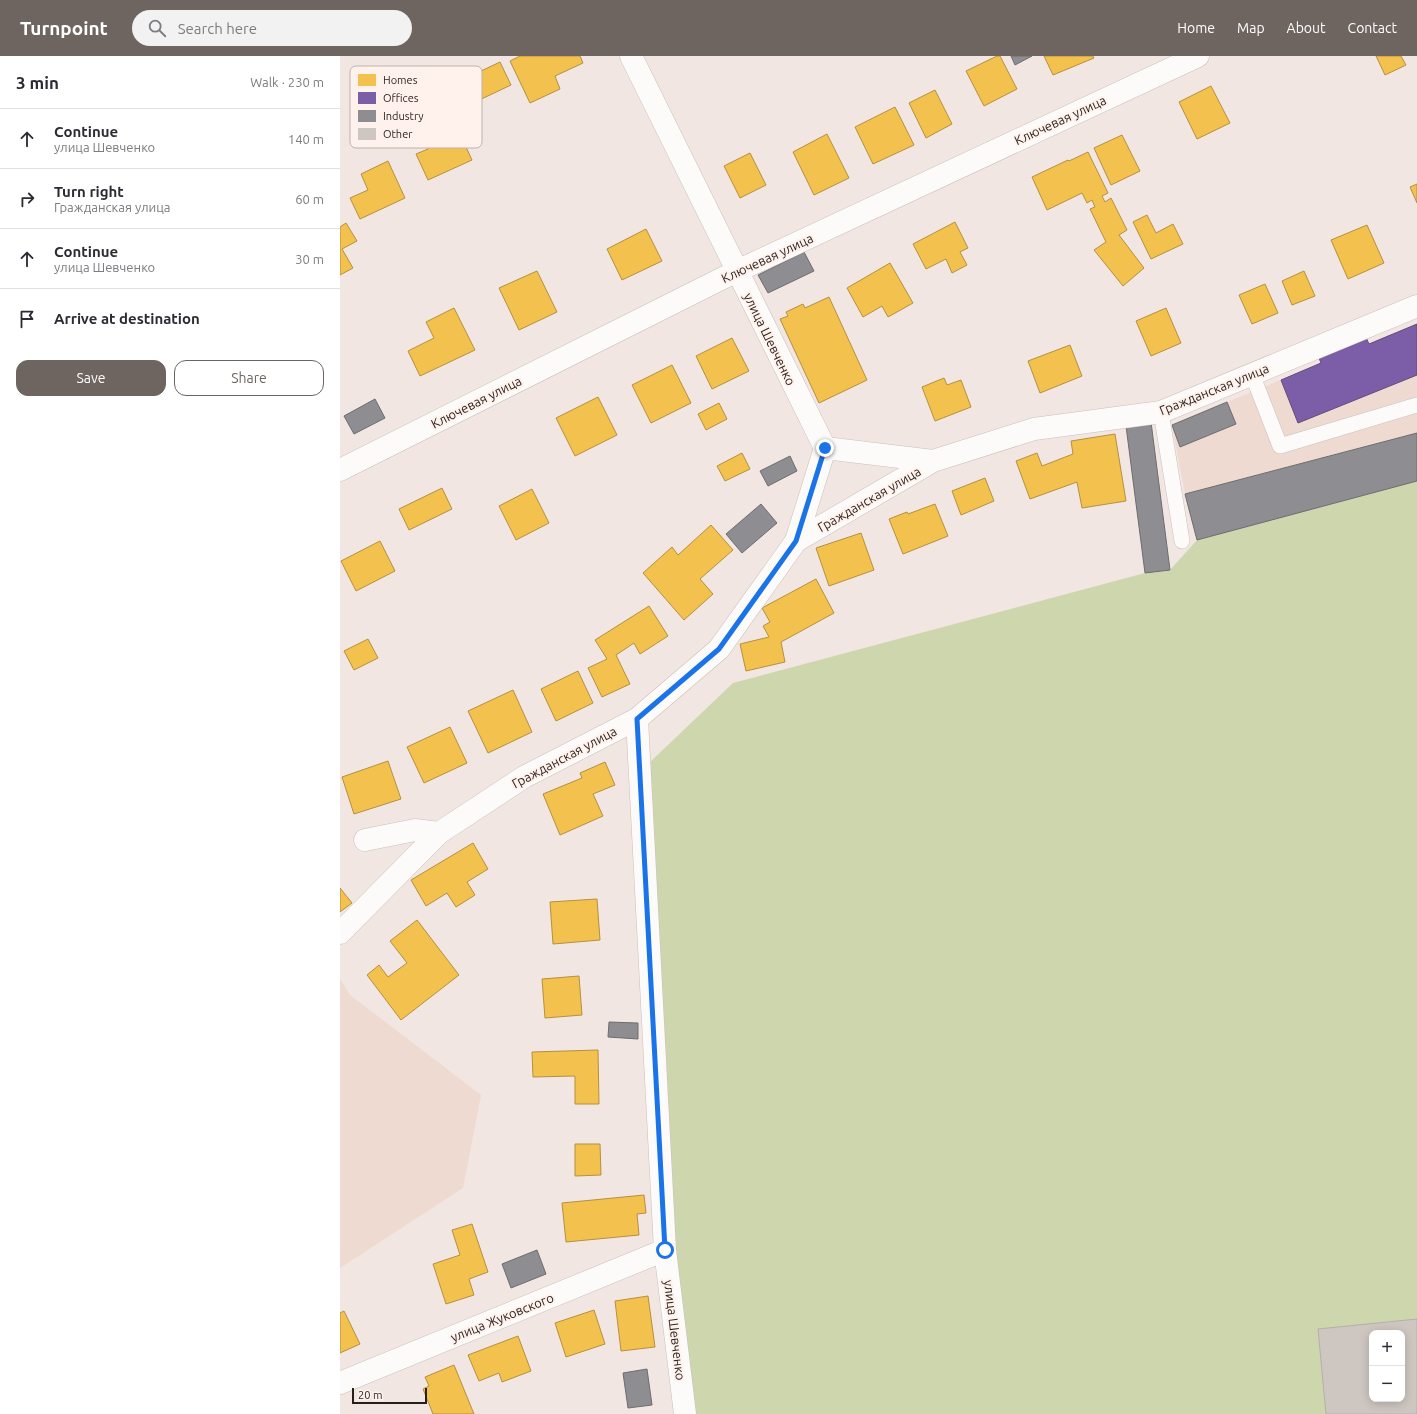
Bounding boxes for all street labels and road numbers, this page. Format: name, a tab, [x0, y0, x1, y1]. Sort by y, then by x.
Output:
street label: Ключевая улица	[1012, 93, 1108, 147]
street label: Ключевая улица	[719, 231, 815, 285]
street label: улица Шевченко	[742, 290, 798, 388]
street label: Гражданская улица	[1157, 361, 1271, 417]
street label: Ключевая улица	[428, 373, 524, 431]
street label: Гражданская улица	[815, 464, 923, 534]
street label: Гражданская улица	[509, 723, 619, 791]
street label: улица Шевченко	[662, 1279, 688, 1381]
street label: улица Жуковского	[448, 1290, 556, 1344]

